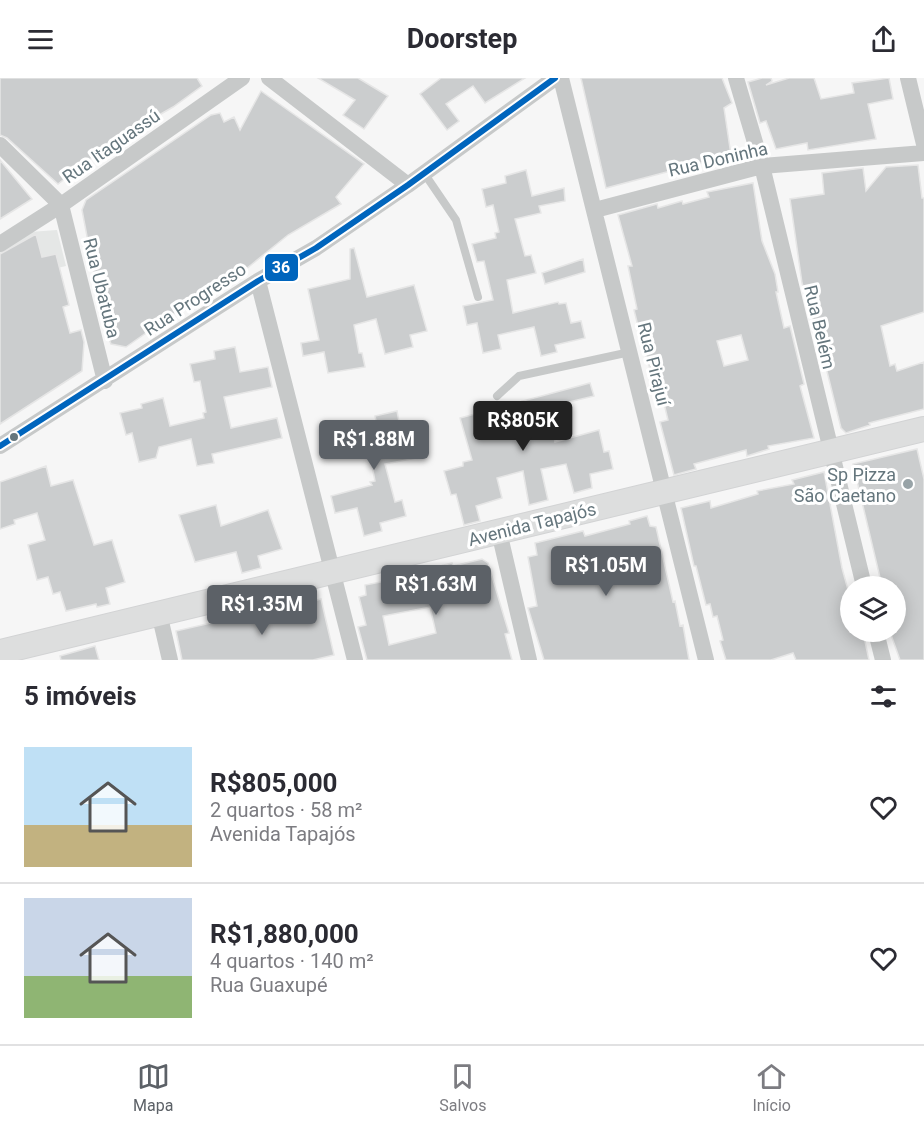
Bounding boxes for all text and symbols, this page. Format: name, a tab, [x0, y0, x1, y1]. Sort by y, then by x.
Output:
icon: menu	[24, 23, 57, 56]
text: Doorstep	[407, 23, 517, 55]
icon: share	[867, 23, 900, 56]
street label: Rua Itaguassú	[58, 105, 164, 187]
street label: Rua Doninha	[666, 137, 770, 181]
street label: Rua Ubatuba	[79, 236, 125, 340]
line badge: 36	[264, 253, 299, 282]
street label: Rua Progresso	[140, 258, 250, 340]
text: 36	[272, 258, 290, 277]
street label: Rua Belém	[800, 283, 840, 371]
street label: Rua Pirajuí	[634, 320, 675, 408]
pin: R$805K	[474, 401, 572, 452]
text: R$805K	[487, 408, 559, 432]
pin: R$1.88M	[319, 420, 429, 471]
text: R$1.88M	[333, 427, 415, 451]
unlabelled marker	[8, 431, 20, 443]
place label: Sp Pizza São Caetano	[794, 464, 896, 506]
marker: Sp Pizza São Caetano	[901, 477, 915, 491]
street label: Avenida Tapajós	[466, 498, 598, 550]
pin: R$1.05M	[551, 546, 661, 597]
text: R$1.05M	[565, 553, 647, 577]
pin: R$1.63M	[381, 565, 491, 616]
text: R$1.63M	[395, 572, 477, 596]
map controls	[840, 576, 906, 642]
button: layers	[840, 576, 906, 642]
pin: R$1.35M	[207, 585, 317, 636]
text: R$1.35M	[221, 592, 303, 616]
icon: filters	[867, 680, 900, 713]
text: 5 imóveis	[24, 681, 137, 711]
text: R$805,000	[210, 768, 337, 798]
icon: home	[72, 771, 144, 843]
icon: heart	[867, 791, 900, 824]
text: 2 quartos · 58 m²	[210, 798, 362, 822]
text: Avenida Tapajós	[210, 822, 356, 846]
text: R$1,880,000	[210, 919, 359, 949]
icon: home	[72, 922, 144, 994]
icon: heart	[867, 942, 900, 975]
text: 4 quartos · 140 m²	[210, 949, 374, 973]
text: Rua Guaxupé	[210, 973, 328, 997]
tab: Mapa	[133, 1060, 173, 1115]
tab: Salvos	[439, 1060, 486, 1115]
tab: Início	[752, 1060, 791, 1115]

